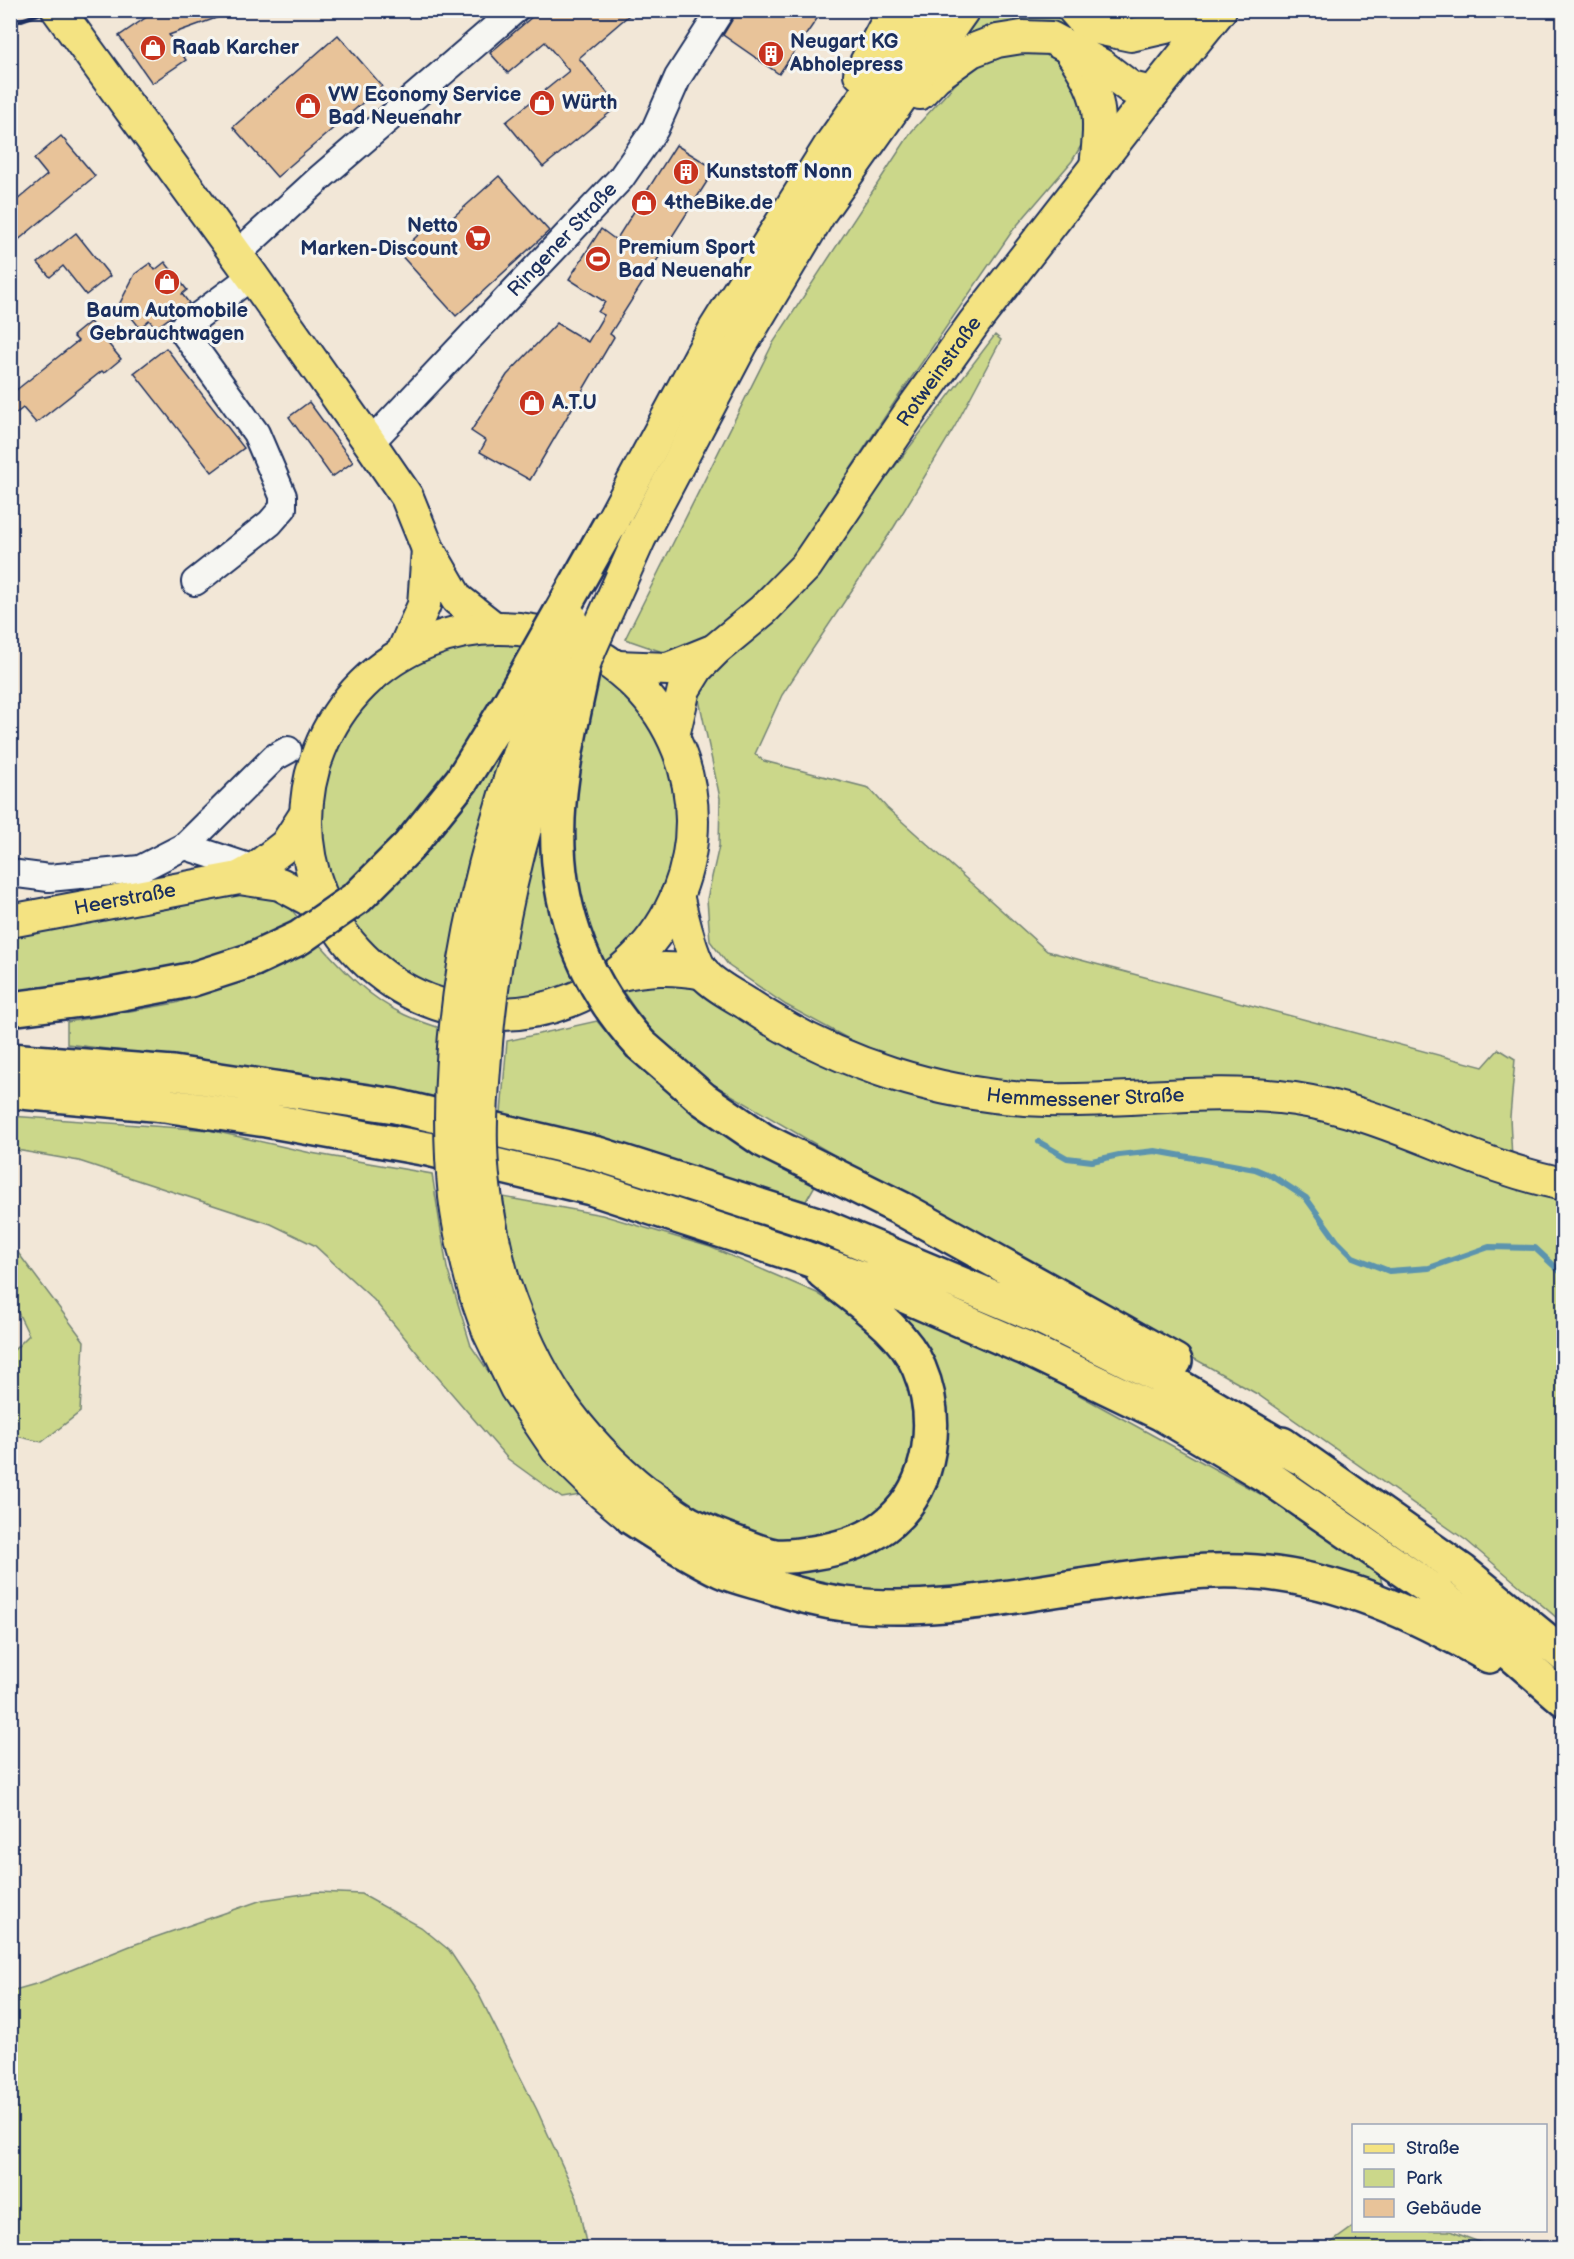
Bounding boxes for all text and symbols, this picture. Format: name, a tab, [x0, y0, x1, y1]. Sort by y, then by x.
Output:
place label: Neugart KG Abholepress	[789, 30, 903, 77]
shop icon: Raab Karcher	[138, 33, 168, 63]
place label: Raab Karcher	[172, 36, 300, 60]
building icon: Neugart KG Abholepress	[756, 39, 786, 69]
place label: VW Economy Service Bad Neuenahr	[328, 83, 521, 130]
shop icon: Würth	[527, 88, 557, 118]
shop icon: VW Economy Service Bad Neuenahr	[293, 91, 323, 121]
place label: Würth	[562, 91, 617, 115]
building icon: Kunststoff Nonn	[671, 157, 701, 187]
place label: Kunststoff Nonn	[706, 160, 852, 184]
street label: Ringener Straße	[503, 177, 622, 302]
shop icon: 4theBike.de	[629, 188, 659, 218]
place label: 4theBike.de	[664, 191, 773, 215]
place label: Netto Marken-Discount	[300, 214, 458, 261]
supermarket icon: Netto Marken-Discount	[463, 223, 493, 253]
place label: Premium Sport Bad Neuenahr	[618, 236, 755, 283]
sports icon: Premium Sport Bad Neuenahr	[583, 244, 613, 274]
shop icon: Baum Automobile Gebrauchtwagen	[152, 267, 182, 297]
place label: Baum Automobile Gebrauchtwagen	[86, 299, 248, 346]
street label: Rotweinstraße	[892, 312, 987, 431]
shop icon: A.T.U	[517, 388, 547, 418]
place label: A.T.U	[551, 391, 597, 415]
street label: Heerstraße	[72, 878, 178, 921]
street label: Hemmessener Straße	[985, 1083, 1185, 1112]
legend	[1352, 2124, 1547, 2232]
text: Straße	[1406, 2138, 1460, 2159]
text: Park	[1406, 2168, 1442, 2189]
text: Gebäude	[1406, 2198, 1482, 2219]

